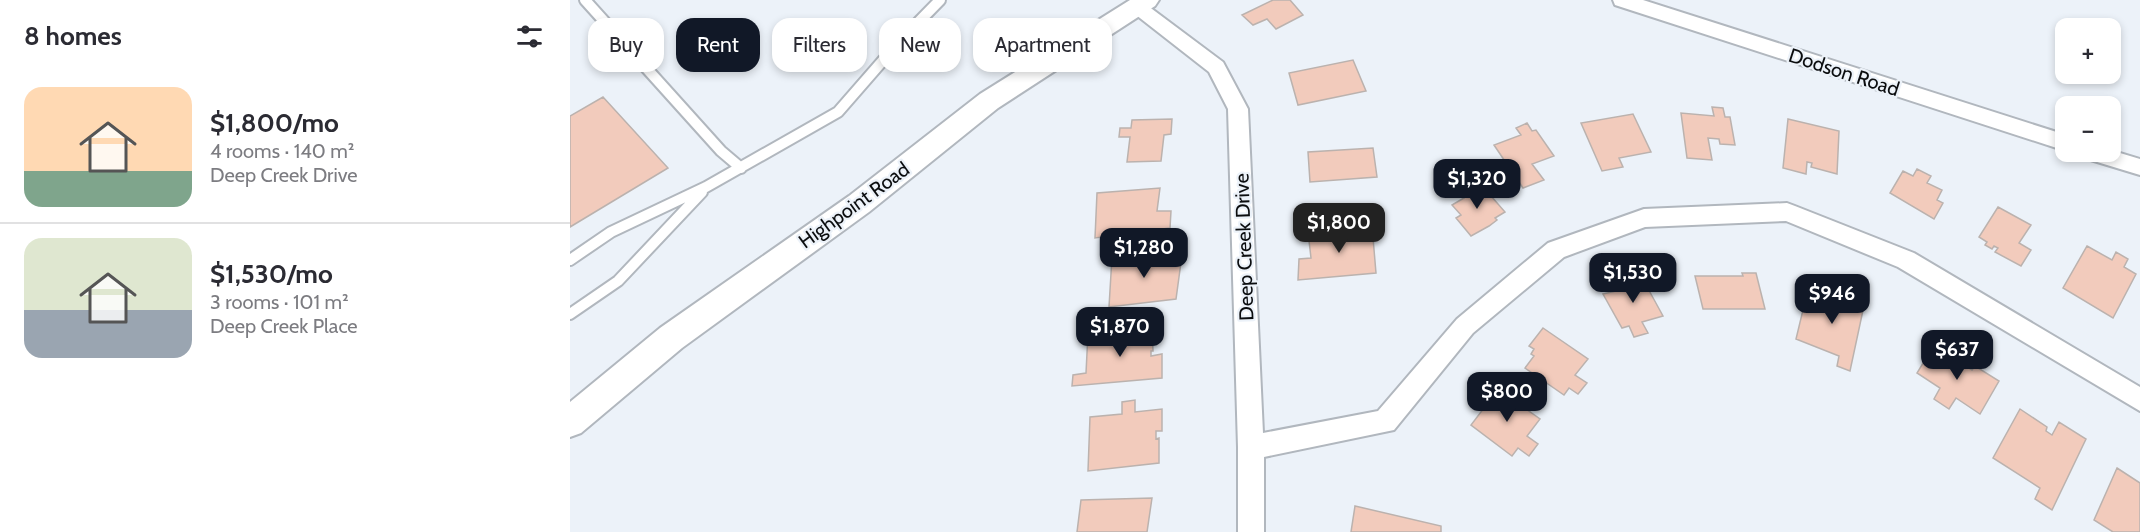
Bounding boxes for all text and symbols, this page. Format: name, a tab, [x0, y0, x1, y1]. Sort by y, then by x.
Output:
chip: Buy	[588, 18, 664, 72]
chip: Rent	[676, 18, 760, 72]
chip: Filters	[772, 18, 867, 72]
chip: New	[879, 18, 961, 72]
chip: Apartment	[973, 18, 1112, 72]
map controls	[2055, 18, 2121, 162]
button: +	[2055, 18, 2121, 84]
text: 8 homes	[24, 20, 122, 52]
icon: filters	[513, 20, 546, 53]
street label: Dodson Road	[1786, 43, 1902, 101]
button: −	[2055, 96, 2121, 162]
text: $1,800/mo	[210, 107, 339, 139]
icon: home	[72, 111, 144, 183]
text: 4 rooms · 140 m²	[210, 139, 354, 163]
street label: Highpoint Road	[794, 157, 914, 253]
pin: $1,320	[1428, 159, 1526, 210]
text: Deep Creek Drive	[210, 163, 358, 187]
text: $1,320	[1447, 166, 1507, 190]
street label: Deep Creek Drive	[1229, 173, 1259, 321]
pin: $1,800	[1290, 203, 1388, 254]
text: $1,800	[1307, 210, 1371, 234]
pin: $1,280	[1095, 228, 1193, 279]
text: $1,280	[1114, 235, 1174, 259]
pin: $1,530	[1584, 253, 1682, 304]
text: $1,530/mo	[210, 258, 333, 290]
text: $1,530	[1603, 260, 1663, 284]
icon: home	[72, 262, 144, 334]
pin: $946	[1796, 274, 1868, 325]
text: $946	[1809, 281, 1855, 305]
text: 3 rooms · 101 m²	[210, 290, 349, 314]
pin: $1,870	[1071, 307, 1169, 358]
text: Deep Creek Place	[210, 314, 358, 338]
text: $1,870	[1090, 314, 1150, 338]
pin: $637	[1921, 330, 1993, 381]
text: $637	[1935, 337, 1979, 361]
pin: $800	[1471, 372, 1543, 423]
text: $800	[1481, 379, 1533, 403]

